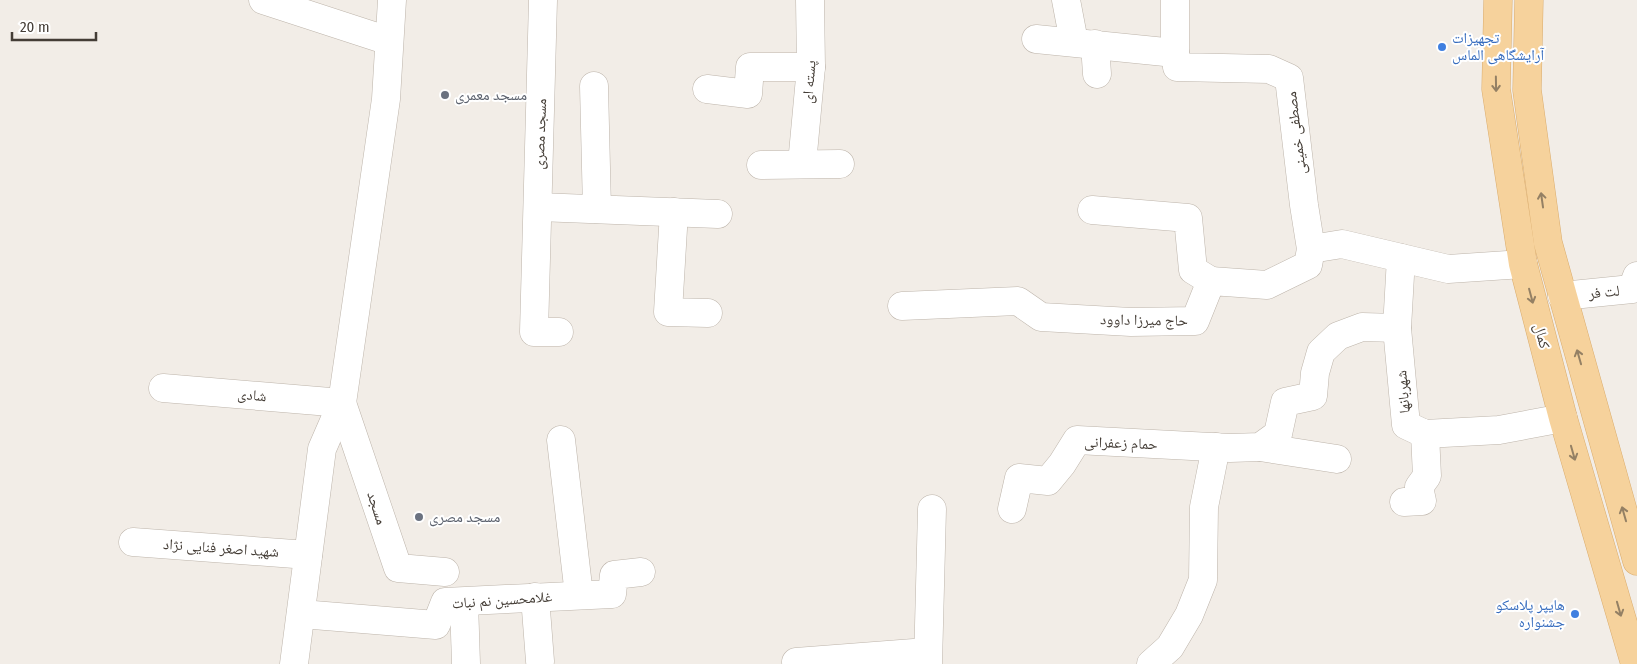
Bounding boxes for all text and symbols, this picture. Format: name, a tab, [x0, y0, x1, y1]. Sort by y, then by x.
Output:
scale bar	[12, 10, 96, 42]
text: 20 m	[20, 18, 50, 36]
place label: تجهیزات آرایشگاهی الماس	[1452, 29, 1545, 65]
marker: تجهیزات آرایشگاهی الماس	[1436, 41, 1448, 53]
street label: پسته ای	[798, 60, 820, 104]
one-way arrow	[1492, 75, 1501, 91]
place label: مسجد معمری	[455, 86, 527, 105]
marker: مسجد معمری	[439, 89, 451, 101]
street label: مصطفی خمینی	[1282, 90, 1311, 175]
street label: مسجد مصری	[530, 98, 551, 170]
one-way arrow	[1536, 192, 1546, 208]
street label: لت فر	[1586, 281, 1621, 303]
one-way arrow	[1527, 287, 1536, 303]
street label: حاج میرزا داوود	[1100, 310, 1188, 331]
street label: کمال	[1529, 322, 1554, 351]
one-way arrow	[1574, 350, 1583, 366]
street label: شهربانها	[1392, 370, 1414, 414]
street label: شادی	[237, 385, 267, 406]
street label: حمام زعفرانی	[1084, 433, 1159, 454]
one-way arrow	[1569, 444, 1579, 460]
street label: مسجد	[363, 489, 391, 527]
one-way arrow	[1618, 506, 1628, 522]
place label: مسجد مصری	[429, 508, 500, 527]
marker: مسجد مصری	[413, 511, 425, 523]
street label: شهید اصغر فنایی نژاد	[162, 535, 280, 562]
street label: غلامحسین نم نبات	[451, 587, 553, 613]
place label: هایپر پلاسکو جشنواره	[1495, 596, 1565, 631]
one-way arrow	[1614, 600, 1624, 616]
marker: هایپر پلاسکو جشنواره	[1569, 608, 1581, 620]

